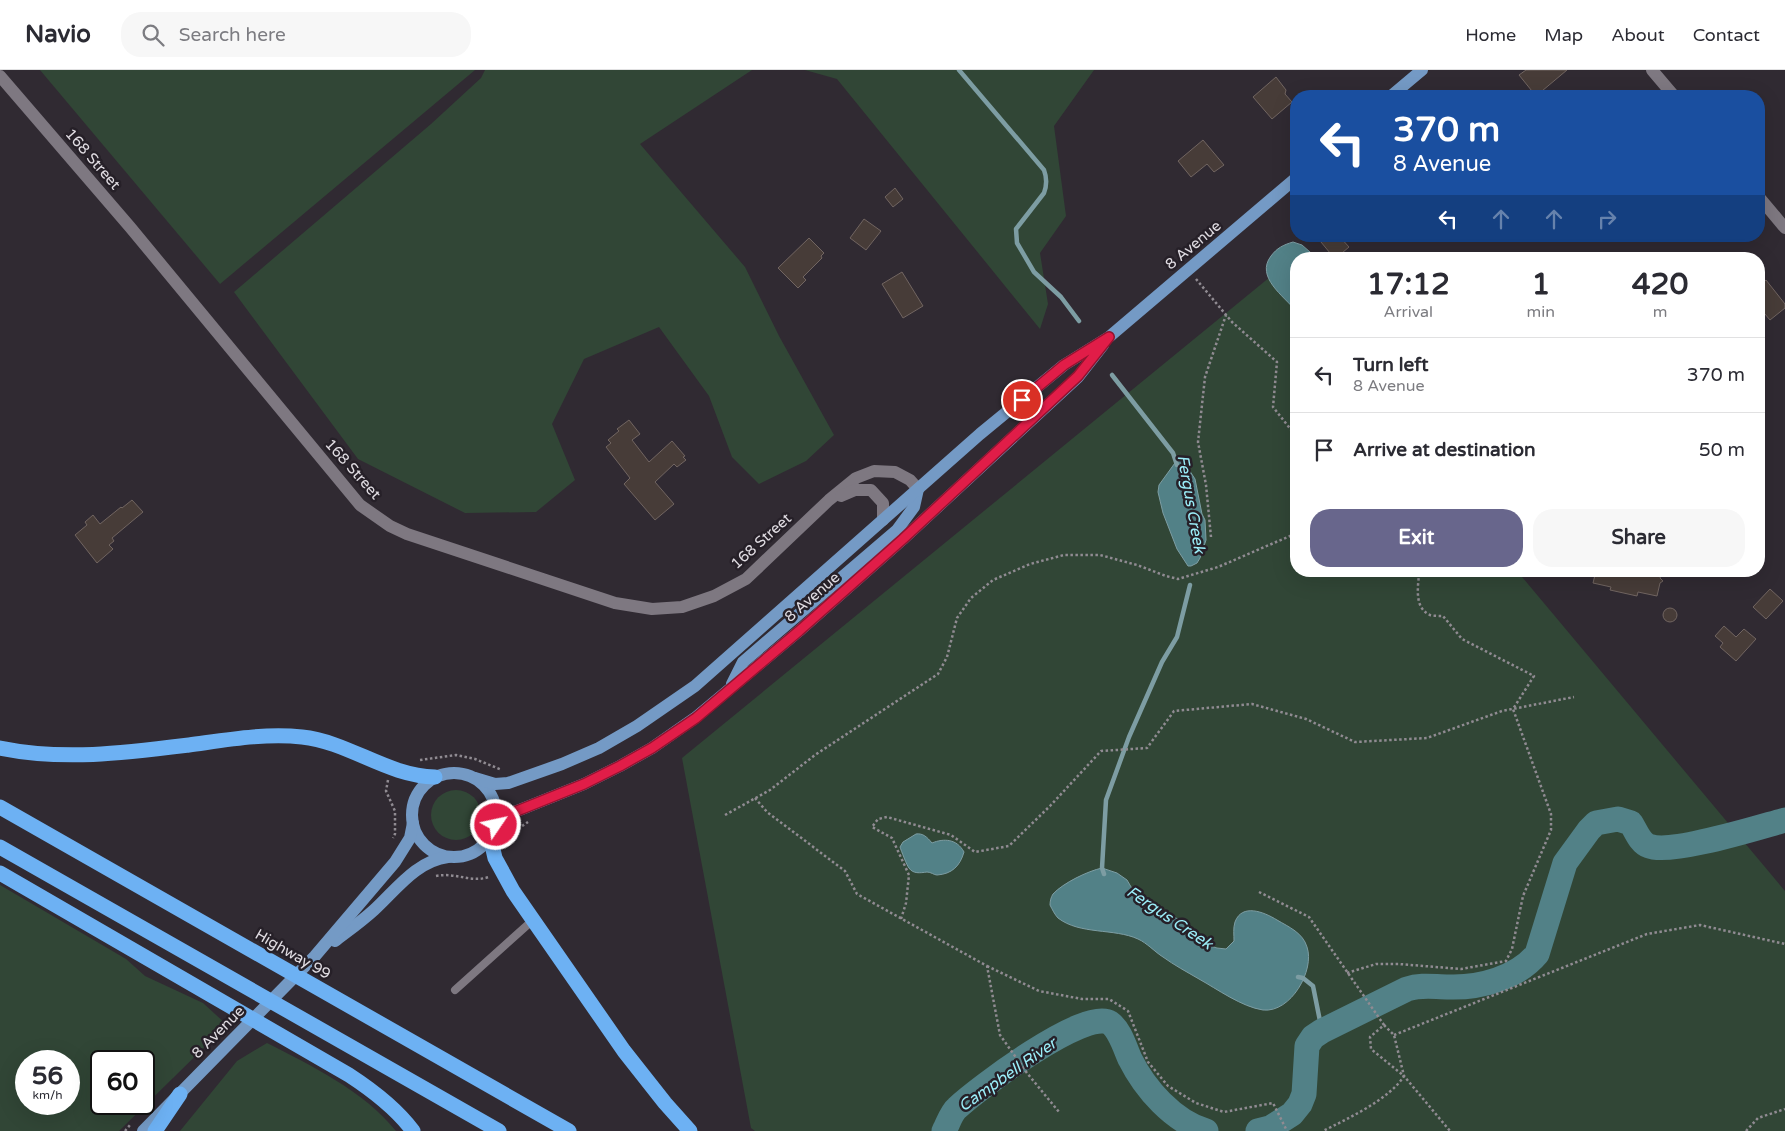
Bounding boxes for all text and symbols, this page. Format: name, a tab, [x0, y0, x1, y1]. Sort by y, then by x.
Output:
search box	[121, 12, 471, 57]
text: Navio	[25, 20, 91, 49]
icon: search	[139, 21, 167, 49]
text: Search here	[179, 24, 286, 46]
text: Home	[1465, 24, 1516, 46]
text: Map	[1544, 24, 1583, 46]
text: About	[1611, 24, 1665, 46]
text: Contact	[1693, 24, 1760, 46]
text: 370 m	[1393, 109, 1500, 151]
icon: left	[1310, 110, 1375, 175]
street label: 168 Street	[62, 125, 125, 193]
text: 8 Avenue	[1393, 151, 1491, 177]
icon: left	[1434, 205, 1462, 233]
icon: ahead	[1487, 205, 1515, 233]
icon: ahead	[1540, 205, 1568, 233]
icon: right	[1593, 205, 1621, 233]
street label: 8 Avenue	[1162, 217, 1224, 273]
text: 17:12	[1367, 266, 1450, 303]
text: 1	[1531, 266, 1550, 303]
text: 420	[1632, 266, 1688, 303]
text: Arrival	[1384, 302, 1433, 322]
text: min	[1527, 302, 1555, 322]
text: m	[1653, 302, 1667, 322]
text: Turn left	[1353, 354, 1429, 376]
icon: left	[1310, 361, 1338, 389]
text: 370 m	[1687, 364, 1745, 386]
text: 8 Avenue	[1353, 376, 1424, 396]
pin	[1001, 379, 1043, 421]
icon: arrive	[1008, 386, 1036, 414]
street label: 168 Street	[321, 435, 385, 503]
icon: arrive	[1310, 436, 1338, 464]
text: Arrive at destination	[1353, 439, 1536, 461]
text: 50 m	[1699, 439, 1745, 461]
water label: Fergus Creek	[1173, 453, 1210, 556]
street label: 168 Street	[727, 509, 795, 573]
button: Exit	[1310, 509, 1523, 567]
button: Share	[1533, 509, 1745, 567]
street label: 8 Avenue	[781, 568, 843, 626]
position arrow	[469, 798, 521, 850]
water label: Fergus Creek	[1123, 882, 1217, 955]
street label: Highway 99	[252, 925, 334, 983]
street label: 8 Avenue	[188, 1002, 248, 1062]
water label: Campbell River	[955, 1033, 1062, 1116]
speed limit sign: 60	[90, 1050, 155, 1115]
text: 56	[32, 1061, 63, 1091]
text: km/h	[32, 1088, 63, 1102]

